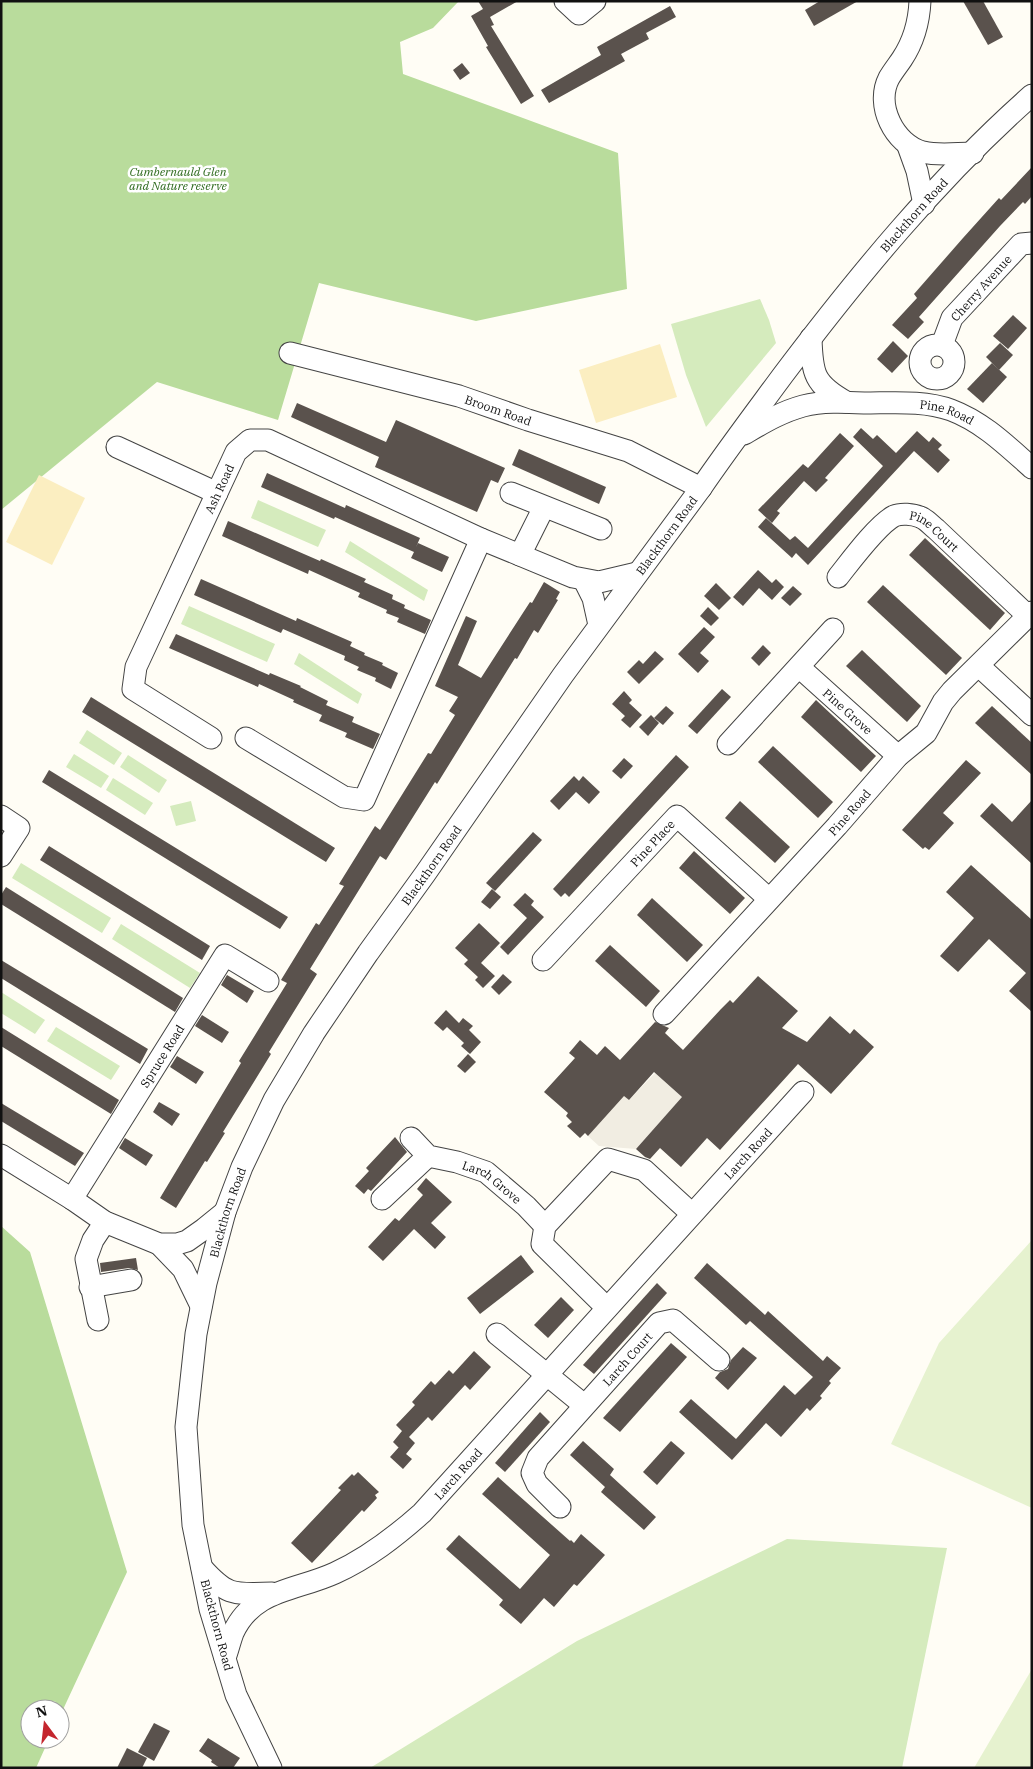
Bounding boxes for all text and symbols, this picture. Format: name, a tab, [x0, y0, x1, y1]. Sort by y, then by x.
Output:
park label: Cumbernauld Glen and Nature reserve	[129, 164, 228, 193]
street label: Blackthorn Road	[877, 175, 950, 255]
street label: Cherry Avenue	[947, 252, 1015, 324]
street label: Broom Road	[463, 391, 534, 428]
street label: Pine Road	[919, 396, 977, 427]
street label: Ash Road	[201, 461, 237, 516]
street label: Blackthorn Road	[632, 493, 700, 578]
street label: Pine Court	[908, 507, 962, 554]
street label: Pine Grove	[820, 685, 876, 737]
street label: Pine Road	[825, 786, 873, 838]
street label: Pine Place	[627, 816, 677, 869]
street label: Blackthorn Road	[398, 822, 464, 908]
street label: Spruce Road	[136, 1022, 187, 1090]
street label: Larch Road	[721, 1124, 775, 1182]
street label: Larch Grove	[460, 1157, 525, 1206]
street label: Blackthorn Road	[206, 1165, 249, 1259]
street label: Larch Court	[599, 1329, 655, 1389]
street label: Larch Road	[431, 1445, 485, 1502]
street label: Blackthorn Road	[198, 1578, 236, 1672]
north arrow	[20, 1699, 70, 1749]
text: N	[34, 1701, 49, 1722]

